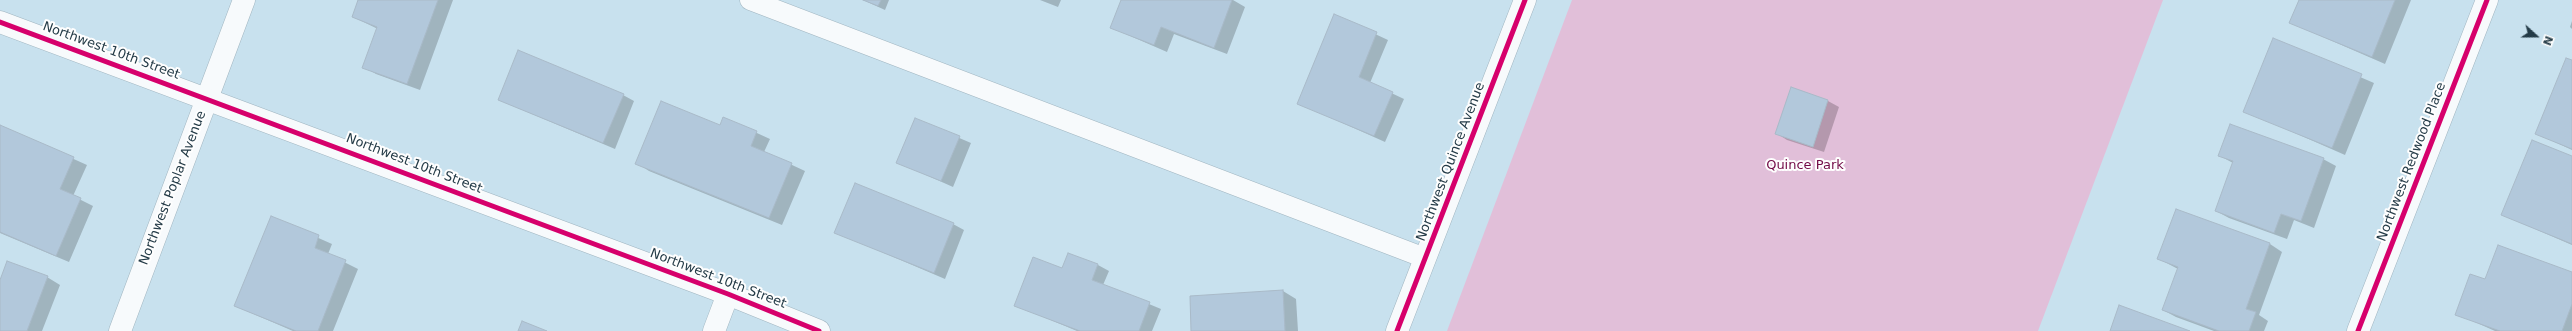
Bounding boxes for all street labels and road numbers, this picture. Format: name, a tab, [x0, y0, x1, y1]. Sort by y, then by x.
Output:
street label: Northwest 10th Street	[40, 19, 182, 83]
street label: Northwest Quince Avenue	[1413, 80, 1489, 244]
street label: Northwest Redwood Place	[2374, 80, 2450, 244]
street label: Northwest Poplar Avenue	[136, 109, 210, 267]
street label: Northwest 10th Street	[344, 131, 484, 197]
street label: Northwest 10th Street	[648, 246, 788, 312]

